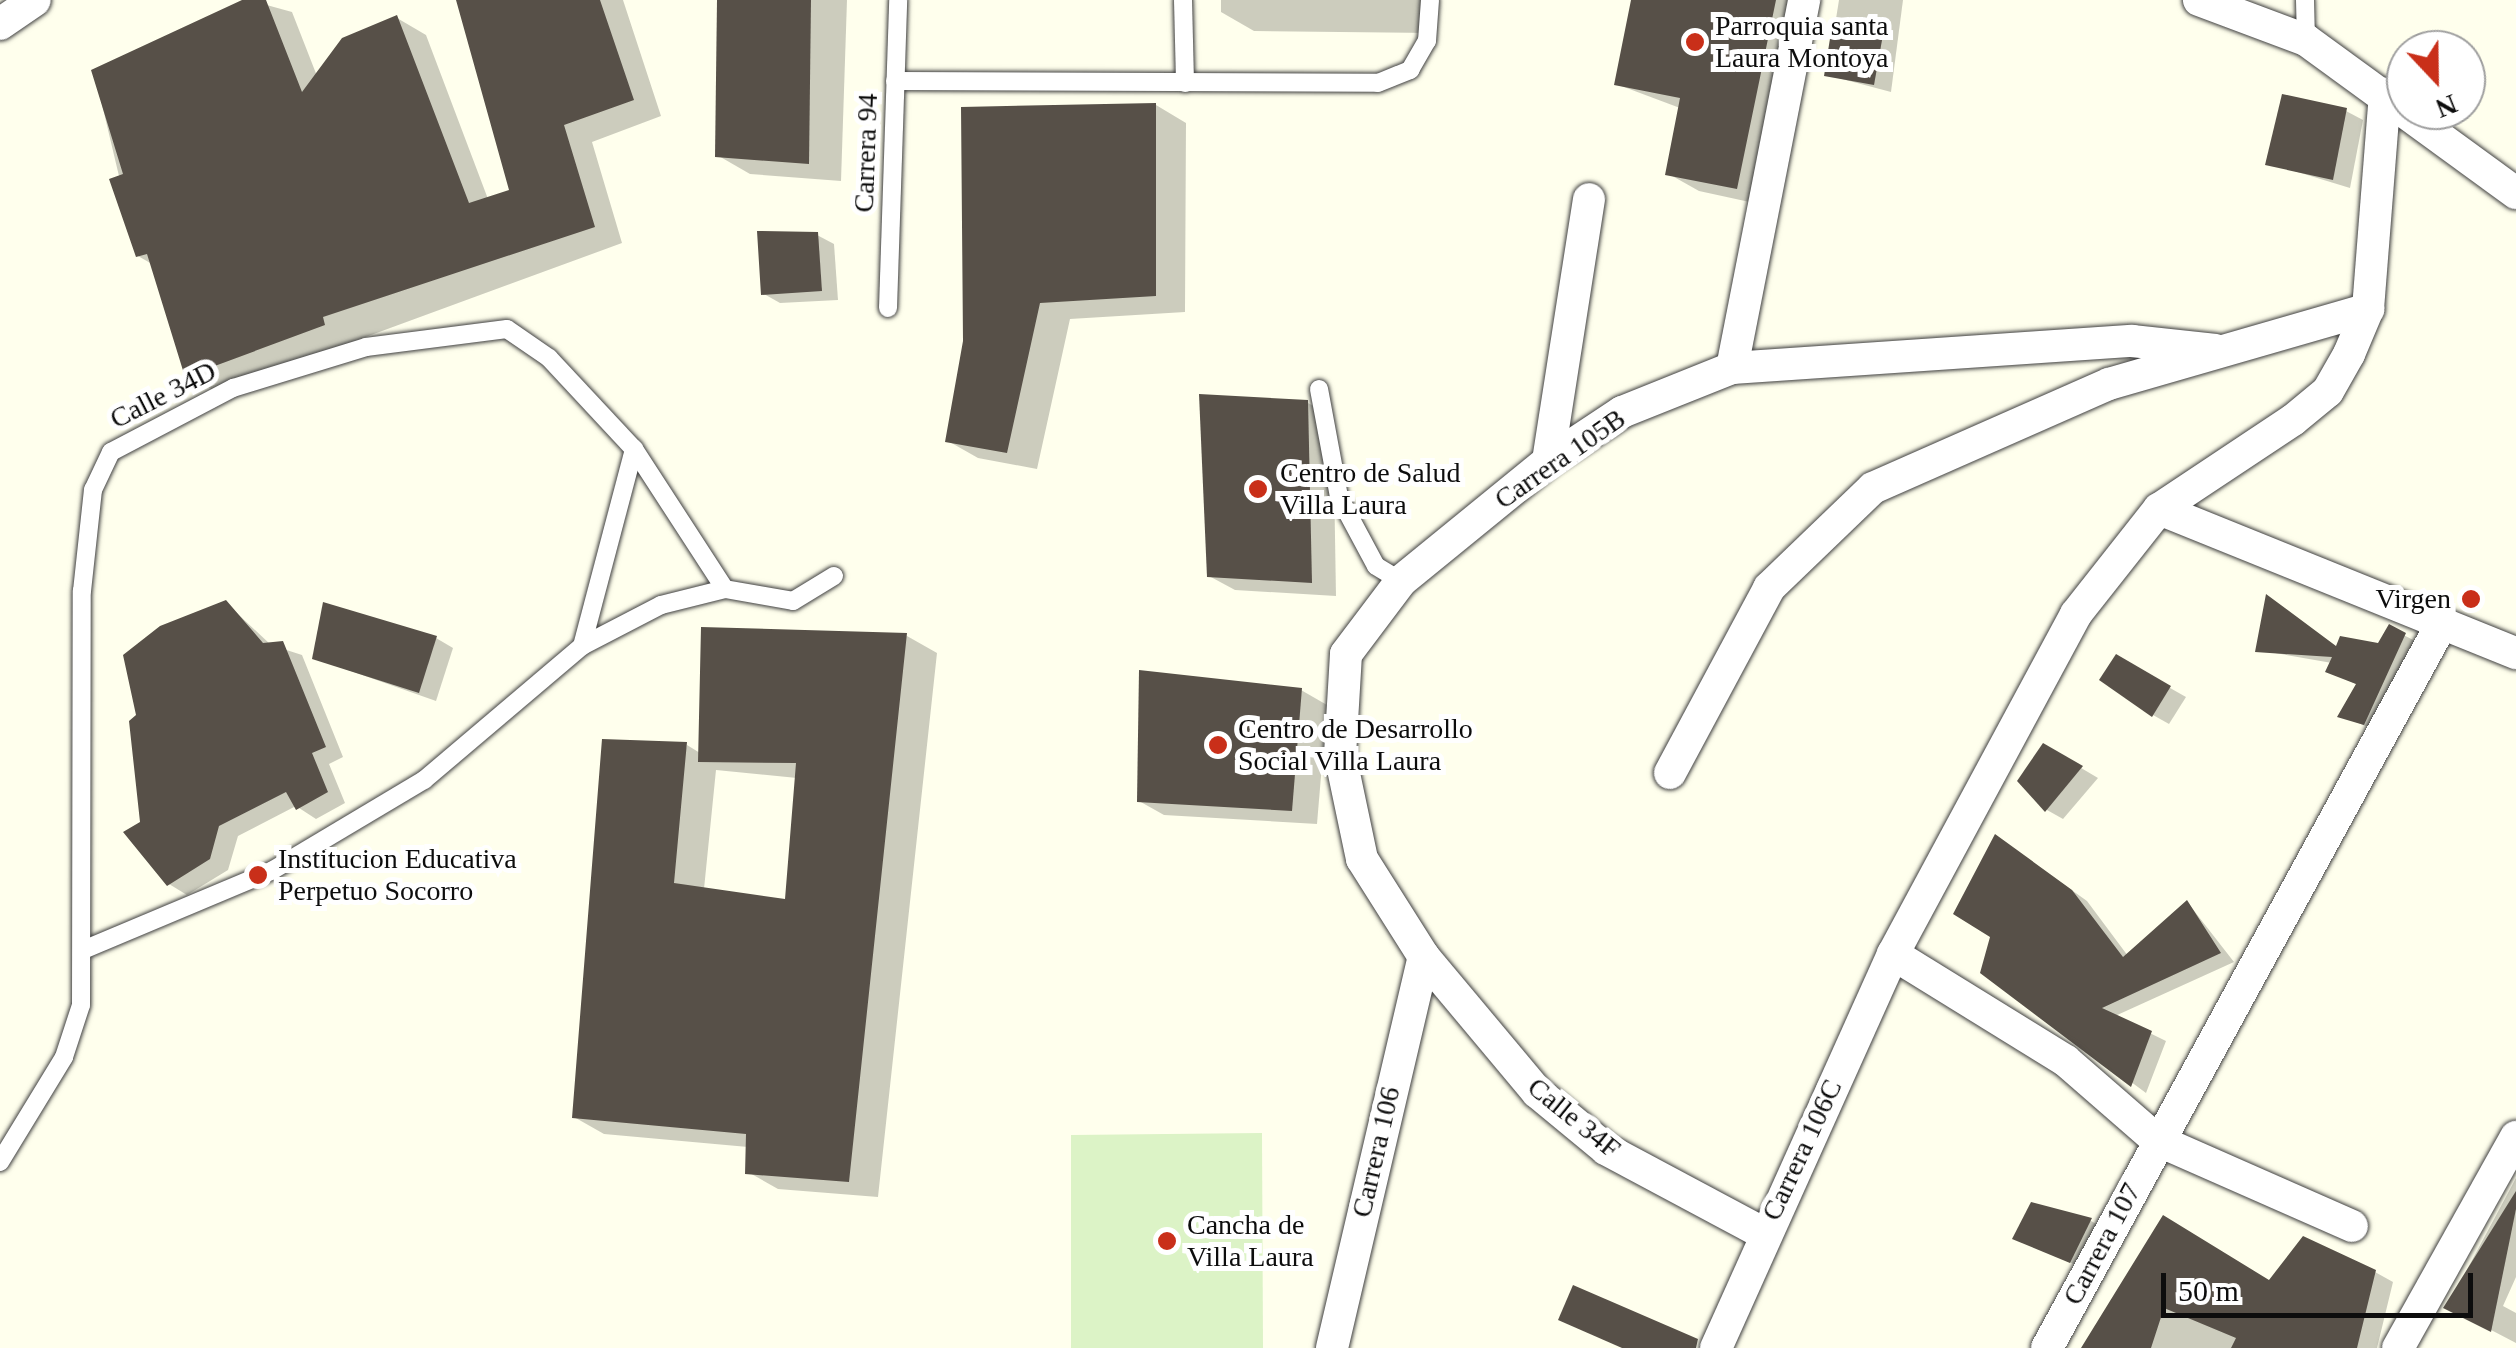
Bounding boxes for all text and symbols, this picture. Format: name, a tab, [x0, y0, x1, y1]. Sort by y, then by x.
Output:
place label: Parroquia santa Laura Montoya	[1715, 9, 1888, 75]
north arrow	[2386, 30, 2486, 130]
marker: Parroquia santa Laura Montoya	[1684, 31, 1706, 53]
text: N	[2431, 88, 2462, 125]
street label: Carrera 94	[847, 93, 885, 213]
street label: Calle 34D	[104, 354, 222, 436]
street label: Carrera 105B	[1488, 402, 1632, 516]
place label: Centro de Salud Villa Laura	[1280, 456, 1460, 522]
marker: Centro de Salud Villa Laura	[1245, 476, 1271, 502]
place label: Virgen	[2375, 582, 2451, 616]
marker: Virgen	[2460, 588, 2482, 610]
place label: Centro de Desarrollo Social Villa Laura	[1238, 712, 1473, 778]
marker: Centro de Desarrollo Social Villa Laura	[1207, 734, 1229, 756]
place label: Institucion Educativa Perpetuo Socorro	[278, 842, 517, 908]
marker: Institucion Educativa Perpetuo Socorro	[247, 864, 269, 886]
street label: Calle 34F	[1521, 1070, 1627, 1166]
street label: Carrera 106C	[1755, 1074, 1849, 1226]
street label: Carrera 106	[1345, 1083, 1407, 1221]
street label: Carrera 107	[2056, 1177, 2148, 1311]
place label: Cancha de Villa Laura	[1187, 1208, 1314, 1274]
marker: Cancha de Villa Laura	[1156, 1230, 1178, 1252]
scale bar	[2166, 1253, 2478, 1315]
text: 50 m	[2178, 1274, 2239, 1307]

